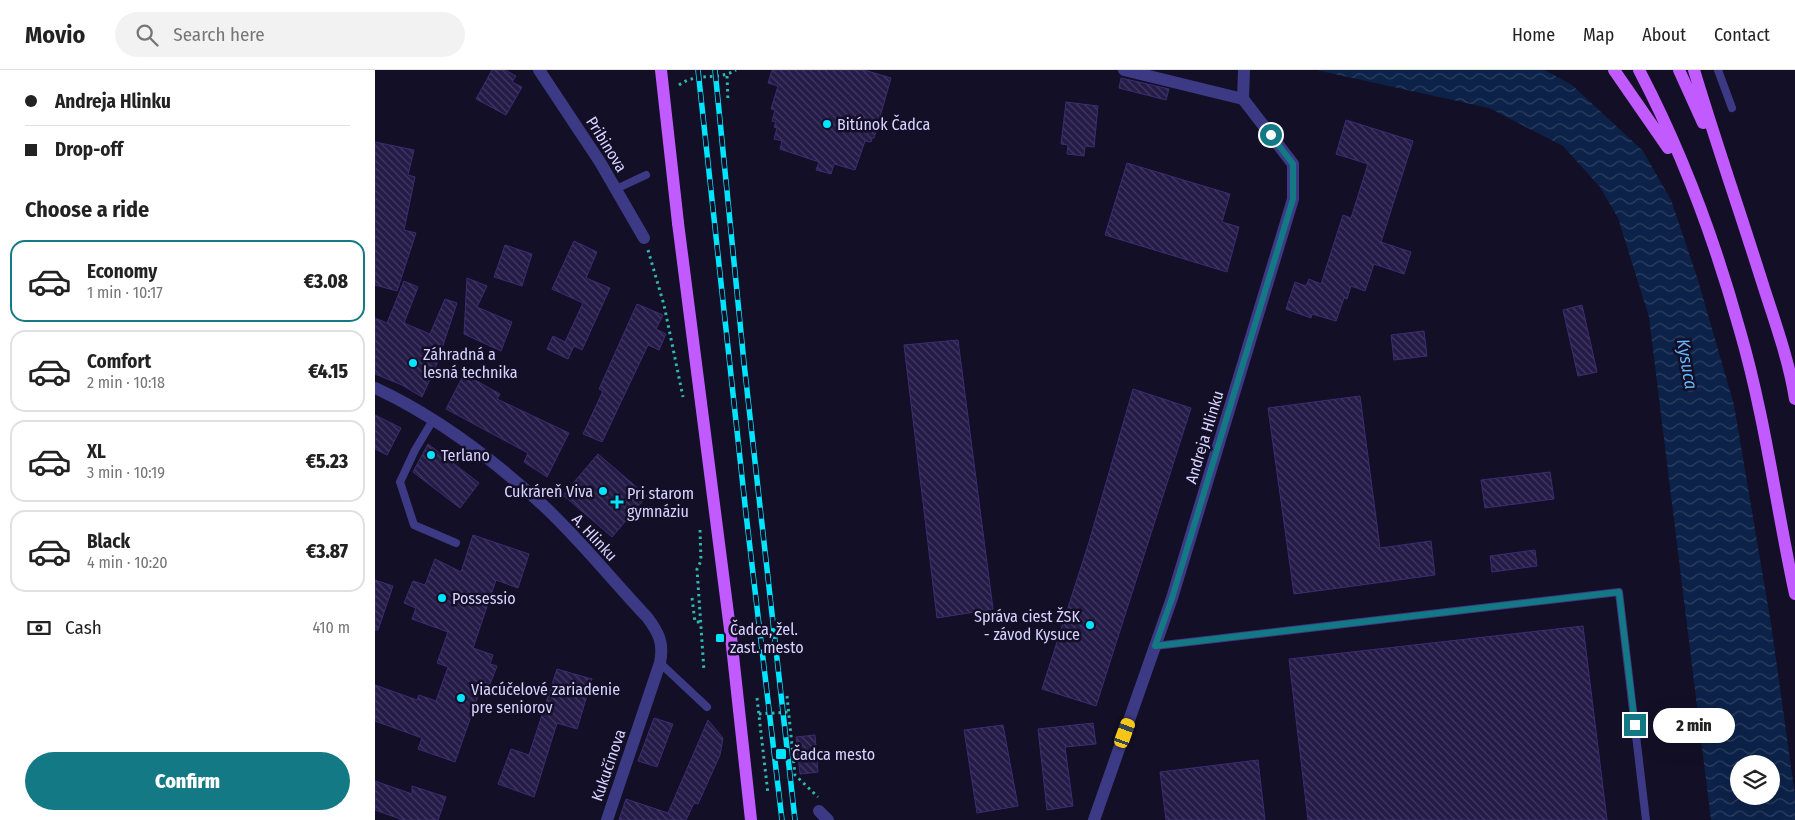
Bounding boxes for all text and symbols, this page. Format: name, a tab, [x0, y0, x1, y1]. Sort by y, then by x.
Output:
search box	[115, 12, 465, 57]
text: Movio	[25, 21, 85, 49]
icon: search	[133, 21, 161, 49]
text: Search here	[173, 23, 265, 46]
text: Home	[1512, 24, 1555, 46]
text: Map	[1583, 24, 1614, 46]
text: About	[1642, 24, 1686, 46]
text: Contact	[1714, 24, 1770, 46]
text: Andreja Hlinku	[55, 90, 171, 113]
street label: Pribinova	[582, 113, 631, 176]
place label: Bitúnok Čadca	[837, 114, 931, 134]
marker: Bitúnok Čadca	[821, 118, 833, 130]
route start	[1260, 124, 1282, 146]
text: Drop-off	[55, 138, 123, 161]
text: Choose a ride	[25, 196, 149, 223]
icon: car	[27, 259, 72, 304]
text: Economy	[87, 260, 157, 283]
text: €3.08	[304, 270, 348, 293]
text: 1 min · 10:17	[87, 283, 163, 302]
water label: Kysuca	[1672, 337, 1702, 391]
place label: Záhradná a lesná technika	[423, 345, 518, 382]
icon: car	[27, 349, 72, 394]
text: Comfort	[87, 350, 151, 373]
marker: Záhradná a lesná technika	[407, 357, 419, 369]
text: €4.15	[308, 360, 348, 383]
text: 2 min · 10:18	[87, 373, 165, 392]
street label: Andreja Hlinku	[1181, 388, 1228, 486]
icon: car	[27, 439, 72, 484]
text: XL	[87, 440, 106, 463]
place label: Terlano	[441, 446, 490, 465]
marker: Terlano	[425, 449, 437, 461]
text: €5.23	[306, 450, 348, 473]
text: 3 min · 10:19	[87, 463, 165, 482]
place label: Cukráreň Viva	[504, 482, 593, 501]
place label: Pri starom gymnáziu	[627, 484, 694, 521]
marker: Cukráreň Viva	[597, 485, 609, 497]
marker: Pri starom gymnáziu	[611, 496, 623, 508]
street label: A. Hlinku	[568, 510, 621, 565]
icon: car	[27, 529, 72, 574]
text: Black	[87, 530, 130, 553]
text: €3.87	[306, 540, 348, 563]
text: 4 min · 10:20	[87, 553, 168, 572]
place label: Possessio	[452, 589, 516, 608]
marker: Possessio	[436, 592, 448, 604]
place label: Správa ciest ŽSK - závod Kysuce	[974, 606, 1081, 644]
icon: cash	[25, 614, 53, 642]
text: Cash	[65, 616, 102, 639]
text: 410 m	[312, 618, 350, 637]
place label: Čadca, žel. zast. mesto	[730, 619, 804, 657]
marker: Správa ciest ŽSK - závod Kysuce	[1084, 619, 1096, 631]
marker: Čadca, žel. zast. mesto	[714, 632, 726, 644]
place label: Viacúčelové zariadenie pre seniorov	[471, 680, 620, 717]
marker: Viacúčelové zariadenie pre seniorov	[455, 692, 467, 704]
callout: 2 min	[1653, 708, 1735, 742]
route end	[1624, 714, 1646, 736]
car	[1112, 716, 1137, 750]
text: 2 min	[1676, 716, 1712, 735]
street label: Kukučínova	[587, 727, 630, 804]
place label: Čadca mesto	[792, 744, 875, 764]
marker: Čadca mesto	[774, 747, 788, 761]
button: Confirm	[25, 752, 350, 810]
map controls	[1730, 755, 1780, 805]
button: layers	[1730, 755, 1780, 805]

